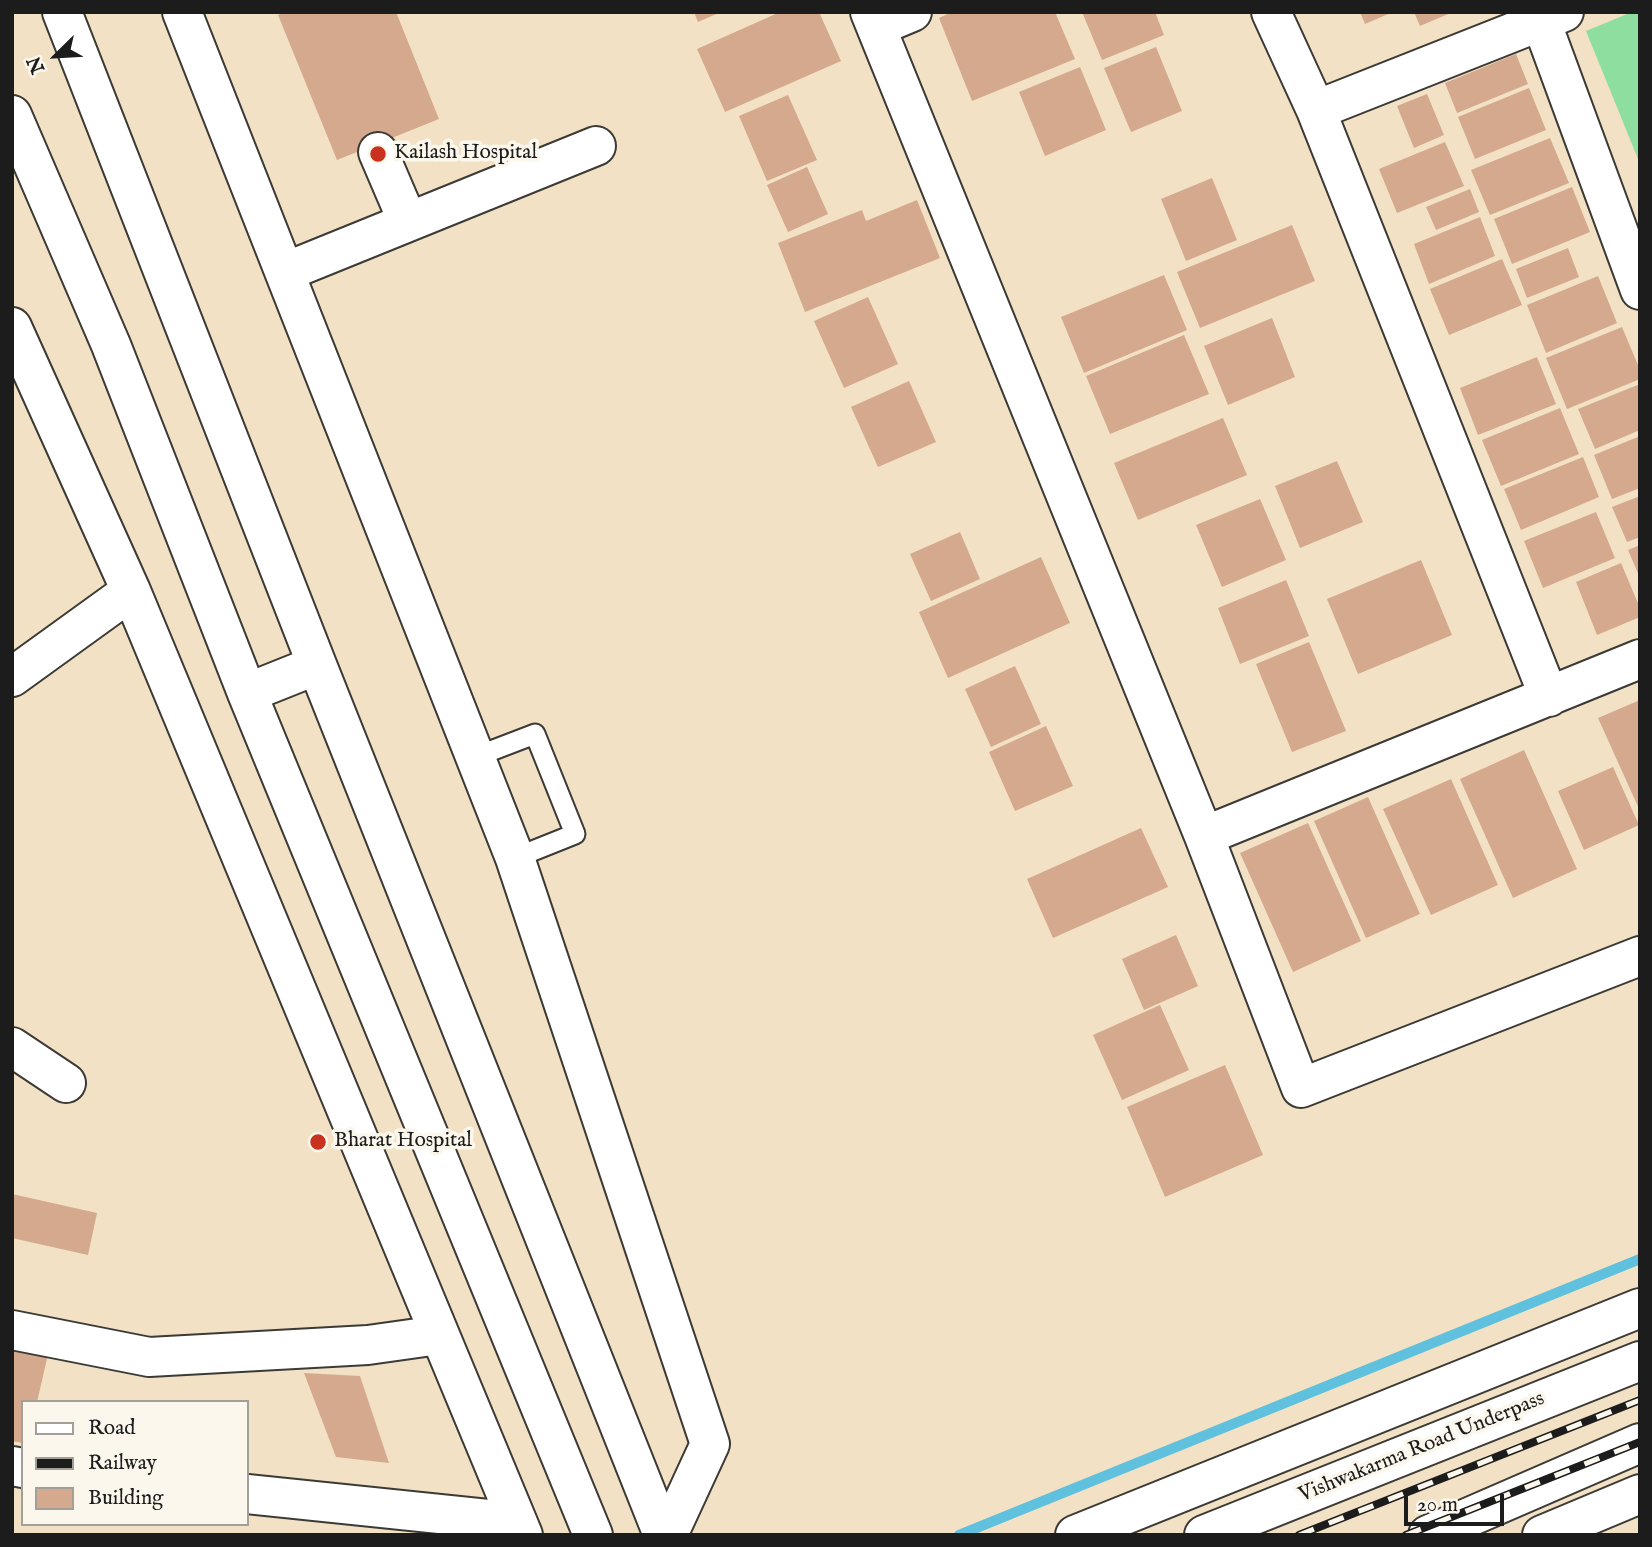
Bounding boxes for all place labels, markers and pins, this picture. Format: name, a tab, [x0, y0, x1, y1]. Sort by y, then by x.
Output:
place label: Kailash Hospital	[394, 141, 537, 167]
marker: Kailash Hospital	[368, 144, 388, 164]
place label: Bharat Hospital	[334, 1129, 472, 1155]
marker: Bharat Hospital	[308, 1132, 328, 1152]

